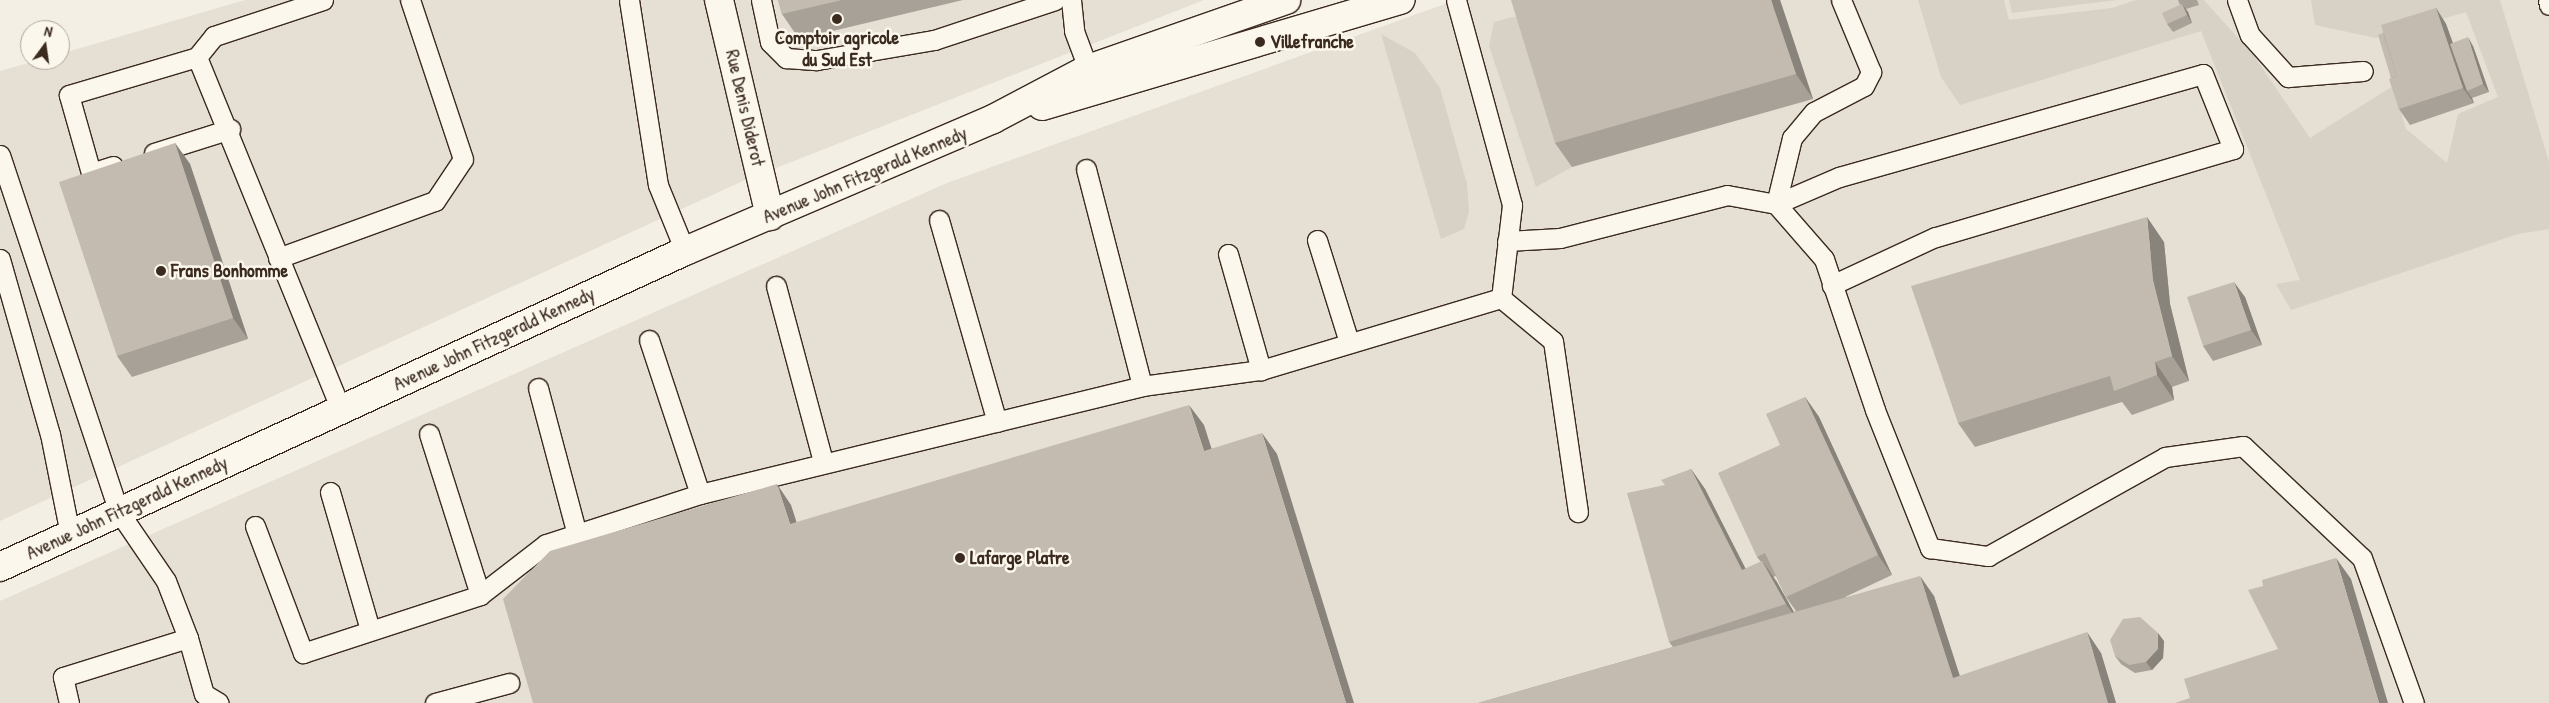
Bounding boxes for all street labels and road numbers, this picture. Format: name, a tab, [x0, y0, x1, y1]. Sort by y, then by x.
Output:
street label: Rue Denis Diderot	[721, 47, 769, 169]
street label: Avenue John Fitzgerald Kennedy	[760, 122, 970, 228]
street label: Avenue John Fitzgerald Kennedy	[390, 282, 598, 396]
street label: Avenue John Fitzgerald Kennedy	[23, 451, 231, 565]

